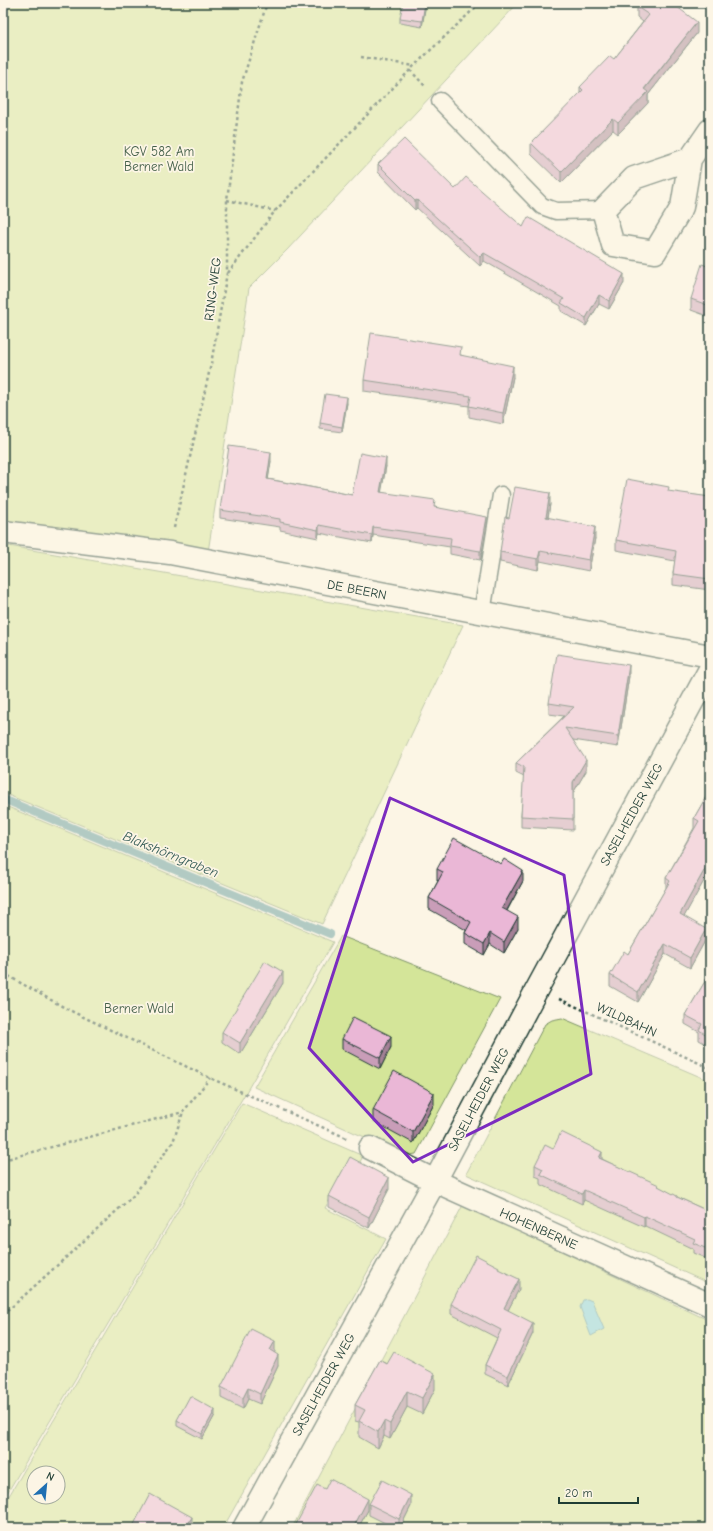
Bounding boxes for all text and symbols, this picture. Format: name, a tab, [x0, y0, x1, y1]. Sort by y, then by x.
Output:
park label: KGV 582 Am Berner Wald	[124, 144, 194, 174]
street label: RING-WEG	[201, 256, 224, 322]
street label: DE BEERN	[326, 576, 388, 603]
street label: SASELHEIDER WEG	[597, 760, 666, 868]
water label: Blakshörngraben	[120, 828, 221, 881]
street label: WILDBAHN	[594, 999, 659, 1040]
park label: Berner Wald	[104, 1001, 174, 1016]
street label: SASELHEIDER WEG	[445, 1045, 512, 1154]
street label: HOHENBERNE	[498, 1205, 580, 1252]
street label: SASELHEIDER WEG	[289, 1330, 358, 1438]
north arrow	[26, 1465, 66, 1505]
text: N	[44, 1469, 56, 1484]
scale bar	[559, 1479, 638, 1505]
text: 20 m	[565, 1486, 593, 1500]

